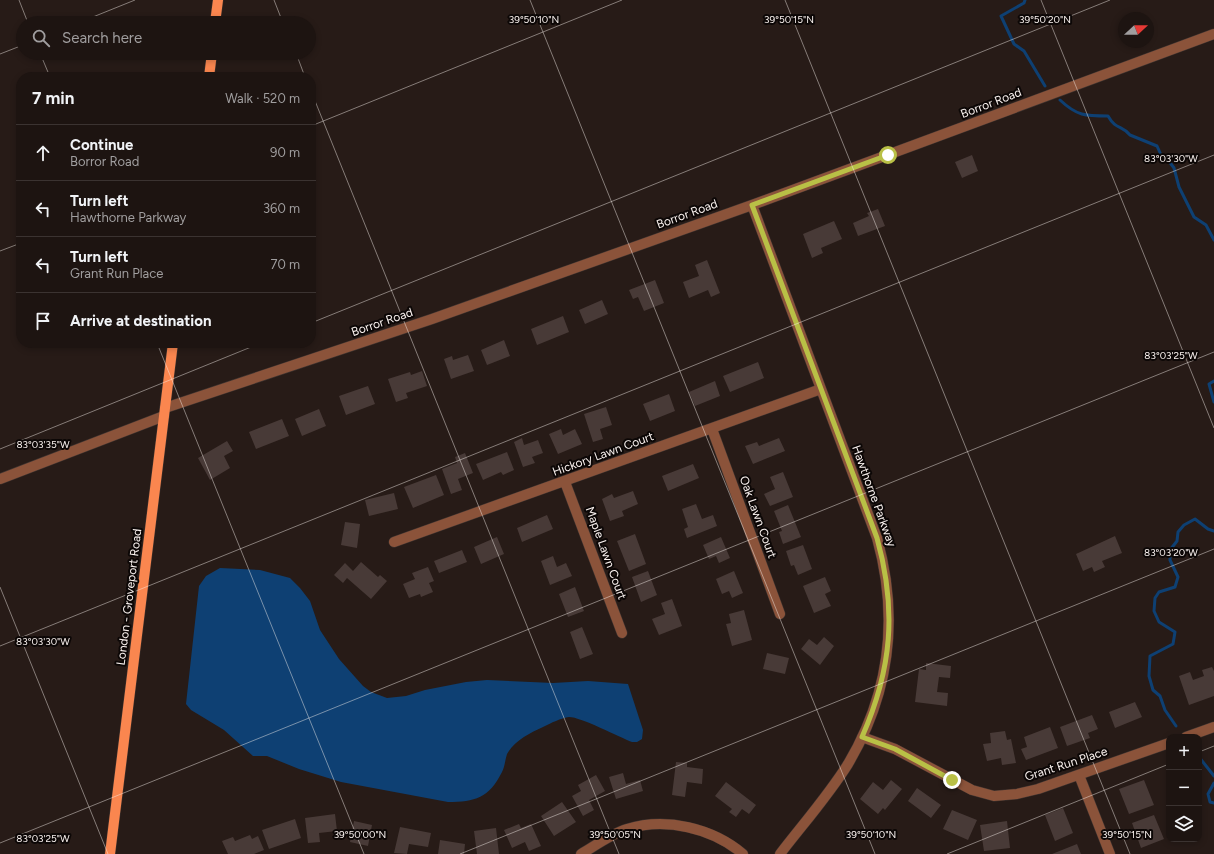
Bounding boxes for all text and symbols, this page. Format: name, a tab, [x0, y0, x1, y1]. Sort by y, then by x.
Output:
north arrow	[1118, 12, 1154, 48]
text: 39°50'10"N	[509, 13, 559, 26]
text: 39°50'15"N	[764, 13, 814, 26]
text: 39°50'20"N	[1019, 13, 1071, 26]
search box	[16, 16, 316, 60]
icon: search	[30, 27, 52, 49]
text: Search here	[62, 29, 142, 47]
street label: Borror Road	[959, 85, 1023, 121]
text: 7 min	[32, 88, 74, 108]
text: Walk · 520 m	[225, 91, 300, 106]
text: Continue	[70, 136, 133, 154]
icon: ahead	[32, 142, 54, 164]
text: 90 m	[270, 145, 300, 160]
route start	[879, 146, 897, 164]
text: 83°03'30"W	[1144, 152, 1198, 165]
text: Borror Road	[70, 154, 139, 169]
text: Turn left	[70, 192, 128, 210]
street label: Borror Road	[655, 196, 719, 232]
icon: left	[32, 198, 54, 220]
text: 360 m	[263, 201, 300, 216]
text: Hawthorne Parkway	[70, 210, 186, 225]
text: Turn left	[70, 248, 128, 266]
icon: left	[32, 254, 54, 276]
text: 70 m	[270, 257, 300, 272]
text: Grant Run Place	[70, 266, 163, 281]
street label: Borror Road	[349, 305, 415, 339]
icon: arrive	[32, 310, 54, 332]
text: Arrive at destination	[70, 312, 211, 330]
text: 83°03'25"W	[1144, 349, 1198, 362]
street label: Hickory Lawn Court	[551, 429, 656, 479]
text: 83°03'35"W	[16, 438, 70, 451]
street label: Hawthorne Parkway	[849, 443, 899, 549]
street label: Oak Lawn Court	[737, 474, 780, 560]
street label: Maple Lawn Court	[583, 505, 629, 602]
street label: London - Groveport Road	[114, 528, 144, 666]
text: 83°03'20"W	[1144, 546, 1198, 559]
text: 83°03'30"W	[16, 635, 70, 648]
map controls	[1166, 734, 1202, 842]
button: +	[1166, 734, 1202, 770]
street label: Grant Run Place	[1023, 744, 1110, 784]
button: −	[1166, 770, 1202, 806]
route end	[943, 771, 961, 789]
button: layers	[1166, 806, 1202, 842]
text: 39°50'00"N	[334, 828, 386, 841]
text: 39°50'05"N	[589, 828, 641, 841]
text: 39°50'10"N	[846, 828, 896, 841]
text: 39°50'15"N	[1102, 828, 1152, 841]
text: 83°03'25"W	[16, 832, 70, 845]

